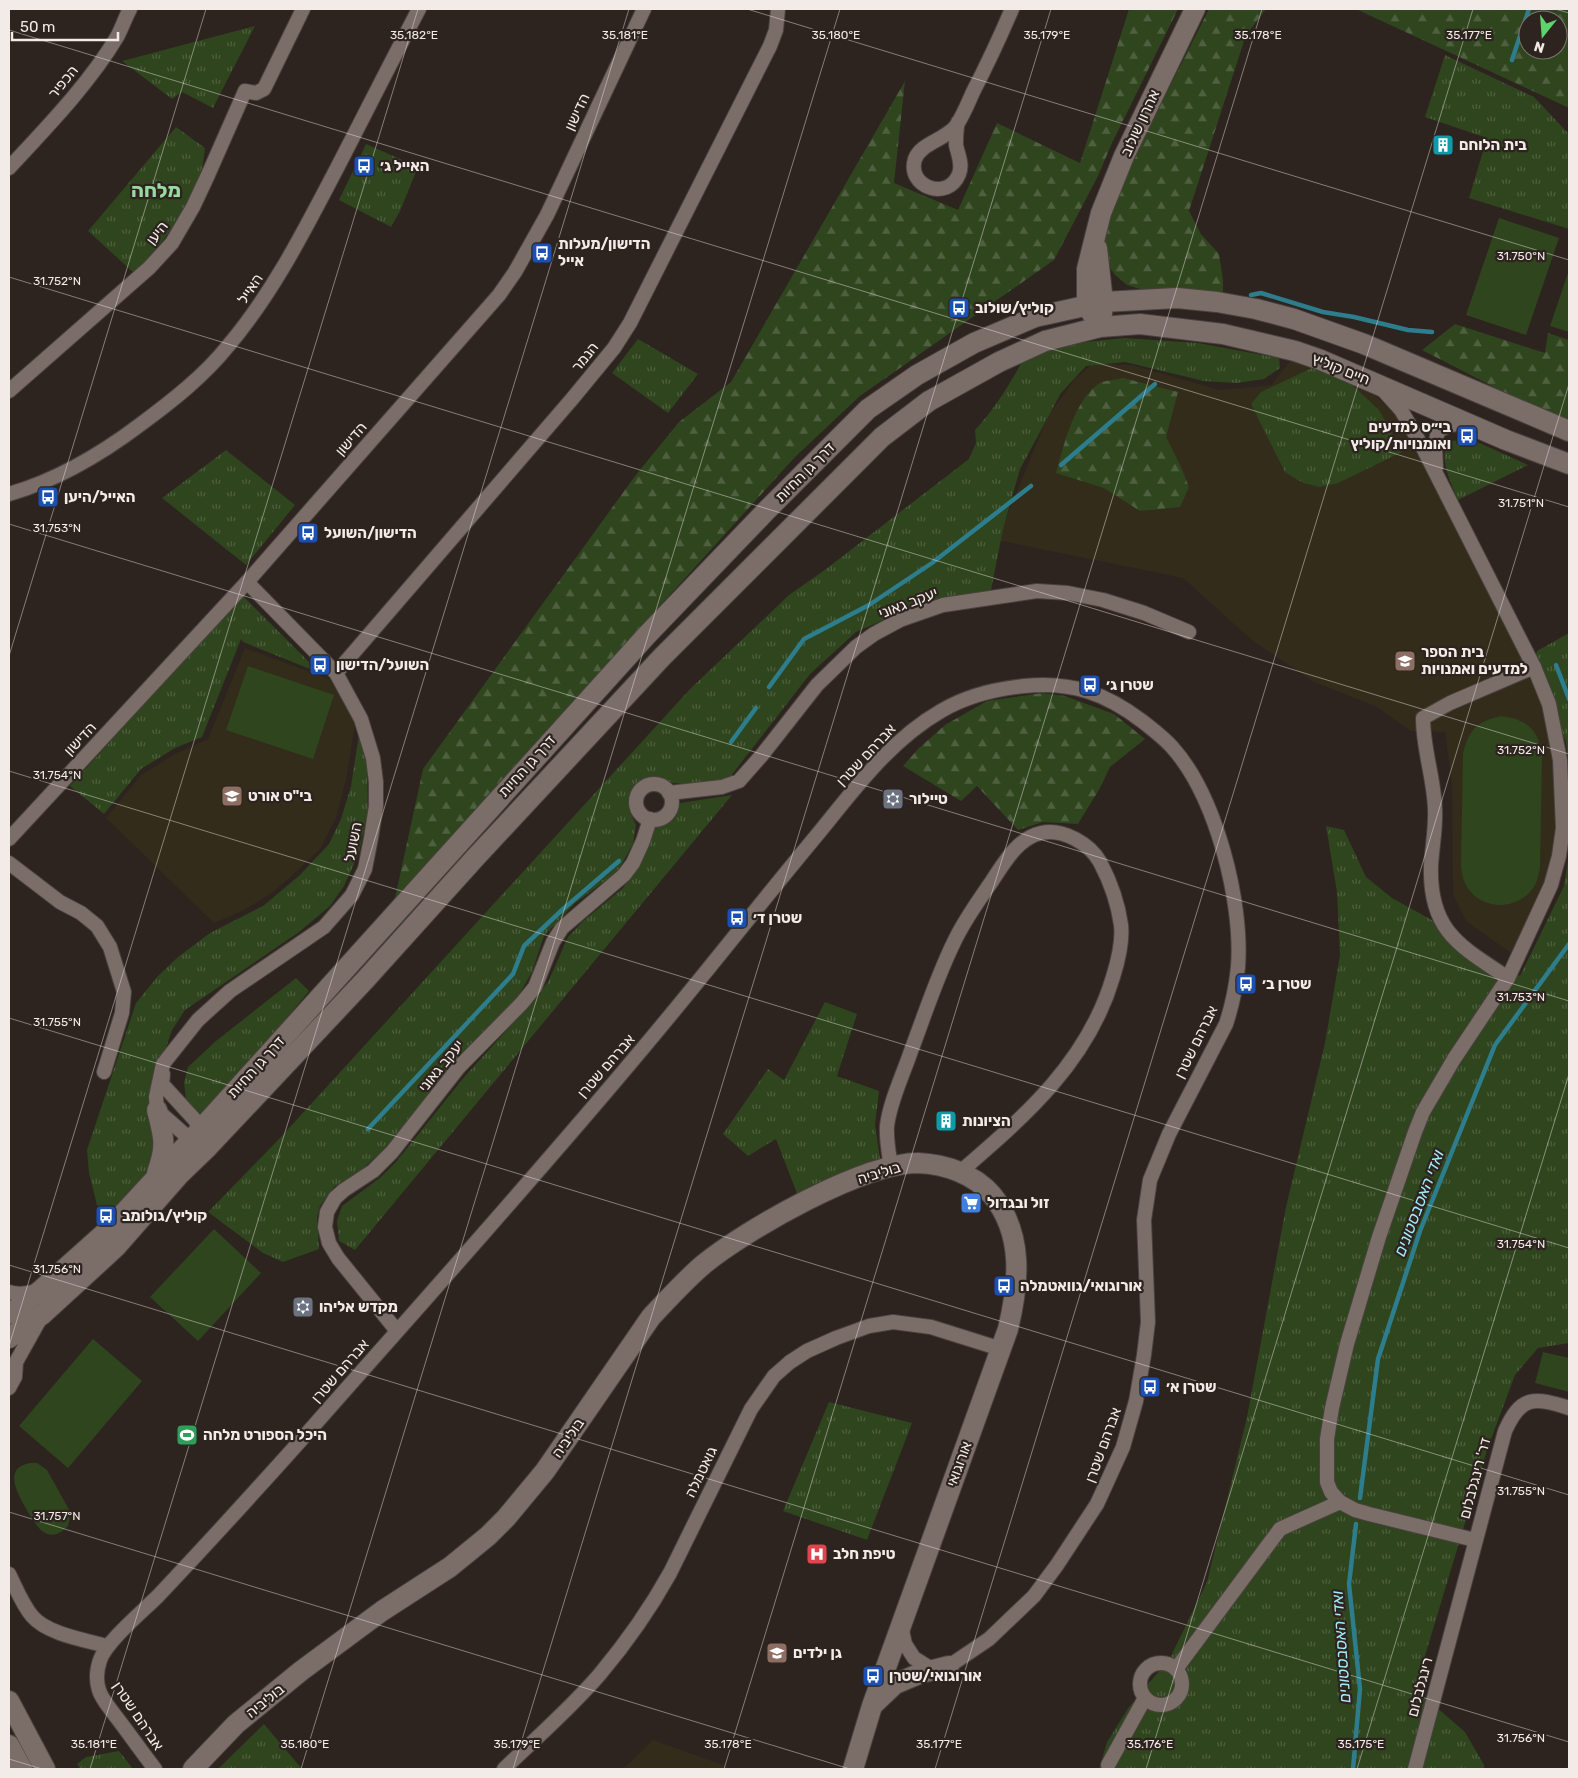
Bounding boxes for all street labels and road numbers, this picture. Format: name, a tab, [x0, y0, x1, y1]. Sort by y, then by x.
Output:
street label: הכפיר	[44, 62, 82, 102]
street label: אהרון שולוב	[1117, 87, 1163, 159]
street label: הדישון	[561, 90, 593, 134]
street label: היען	[142, 218, 172, 248]
street label: האייל	[233, 270, 267, 308]
street label: הנמר	[568, 339, 602, 375]
street label: חיים קוליץ	[1309, 349, 1373, 389]
street label: הדישון	[331, 418, 371, 460]
street label: דרך גן החיות	[771, 438, 839, 506]
street label: יעקב גאוני	[876, 584, 940, 622]
street label: הדישון	[60, 719, 100, 759]
street label: אברהם שטרן	[833, 720, 900, 790]
street label: דרך גן החיות	[494, 731, 560, 801]
street label: השועל	[340, 821, 366, 863]
street label: אברהם שטרן	[1171, 1002, 1221, 1081]
street label: אברהם שטרן	[573, 1030, 639, 1102]
street label: דרך גן החיות	[223, 1032, 289, 1102]
street label: יעקב גאוני	[415, 1036, 467, 1096]
street label: בוליביה	[855, 1158, 903, 1188]
street label: אברהם שטרן	[307, 1335, 373, 1407]
street label: אברהם שטרן	[1081, 1405, 1125, 1485]
street label: בוליביה	[548, 1415, 588, 1461]
street label: דר' רינגלבלום	[1455, 1435, 1495, 1521]
street label: אורוגואי	[942, 1439, 976, 1489]
street label: גואטמלה	[681, 1443, 721, 1501]
street label: רינגלבלום	[1403, 1655, 1437, 1719]
street label: אברהם שטרן	[108, 1678, 168, 1754]
street label: בוליביה	[242, 1680, 288, 1722]

